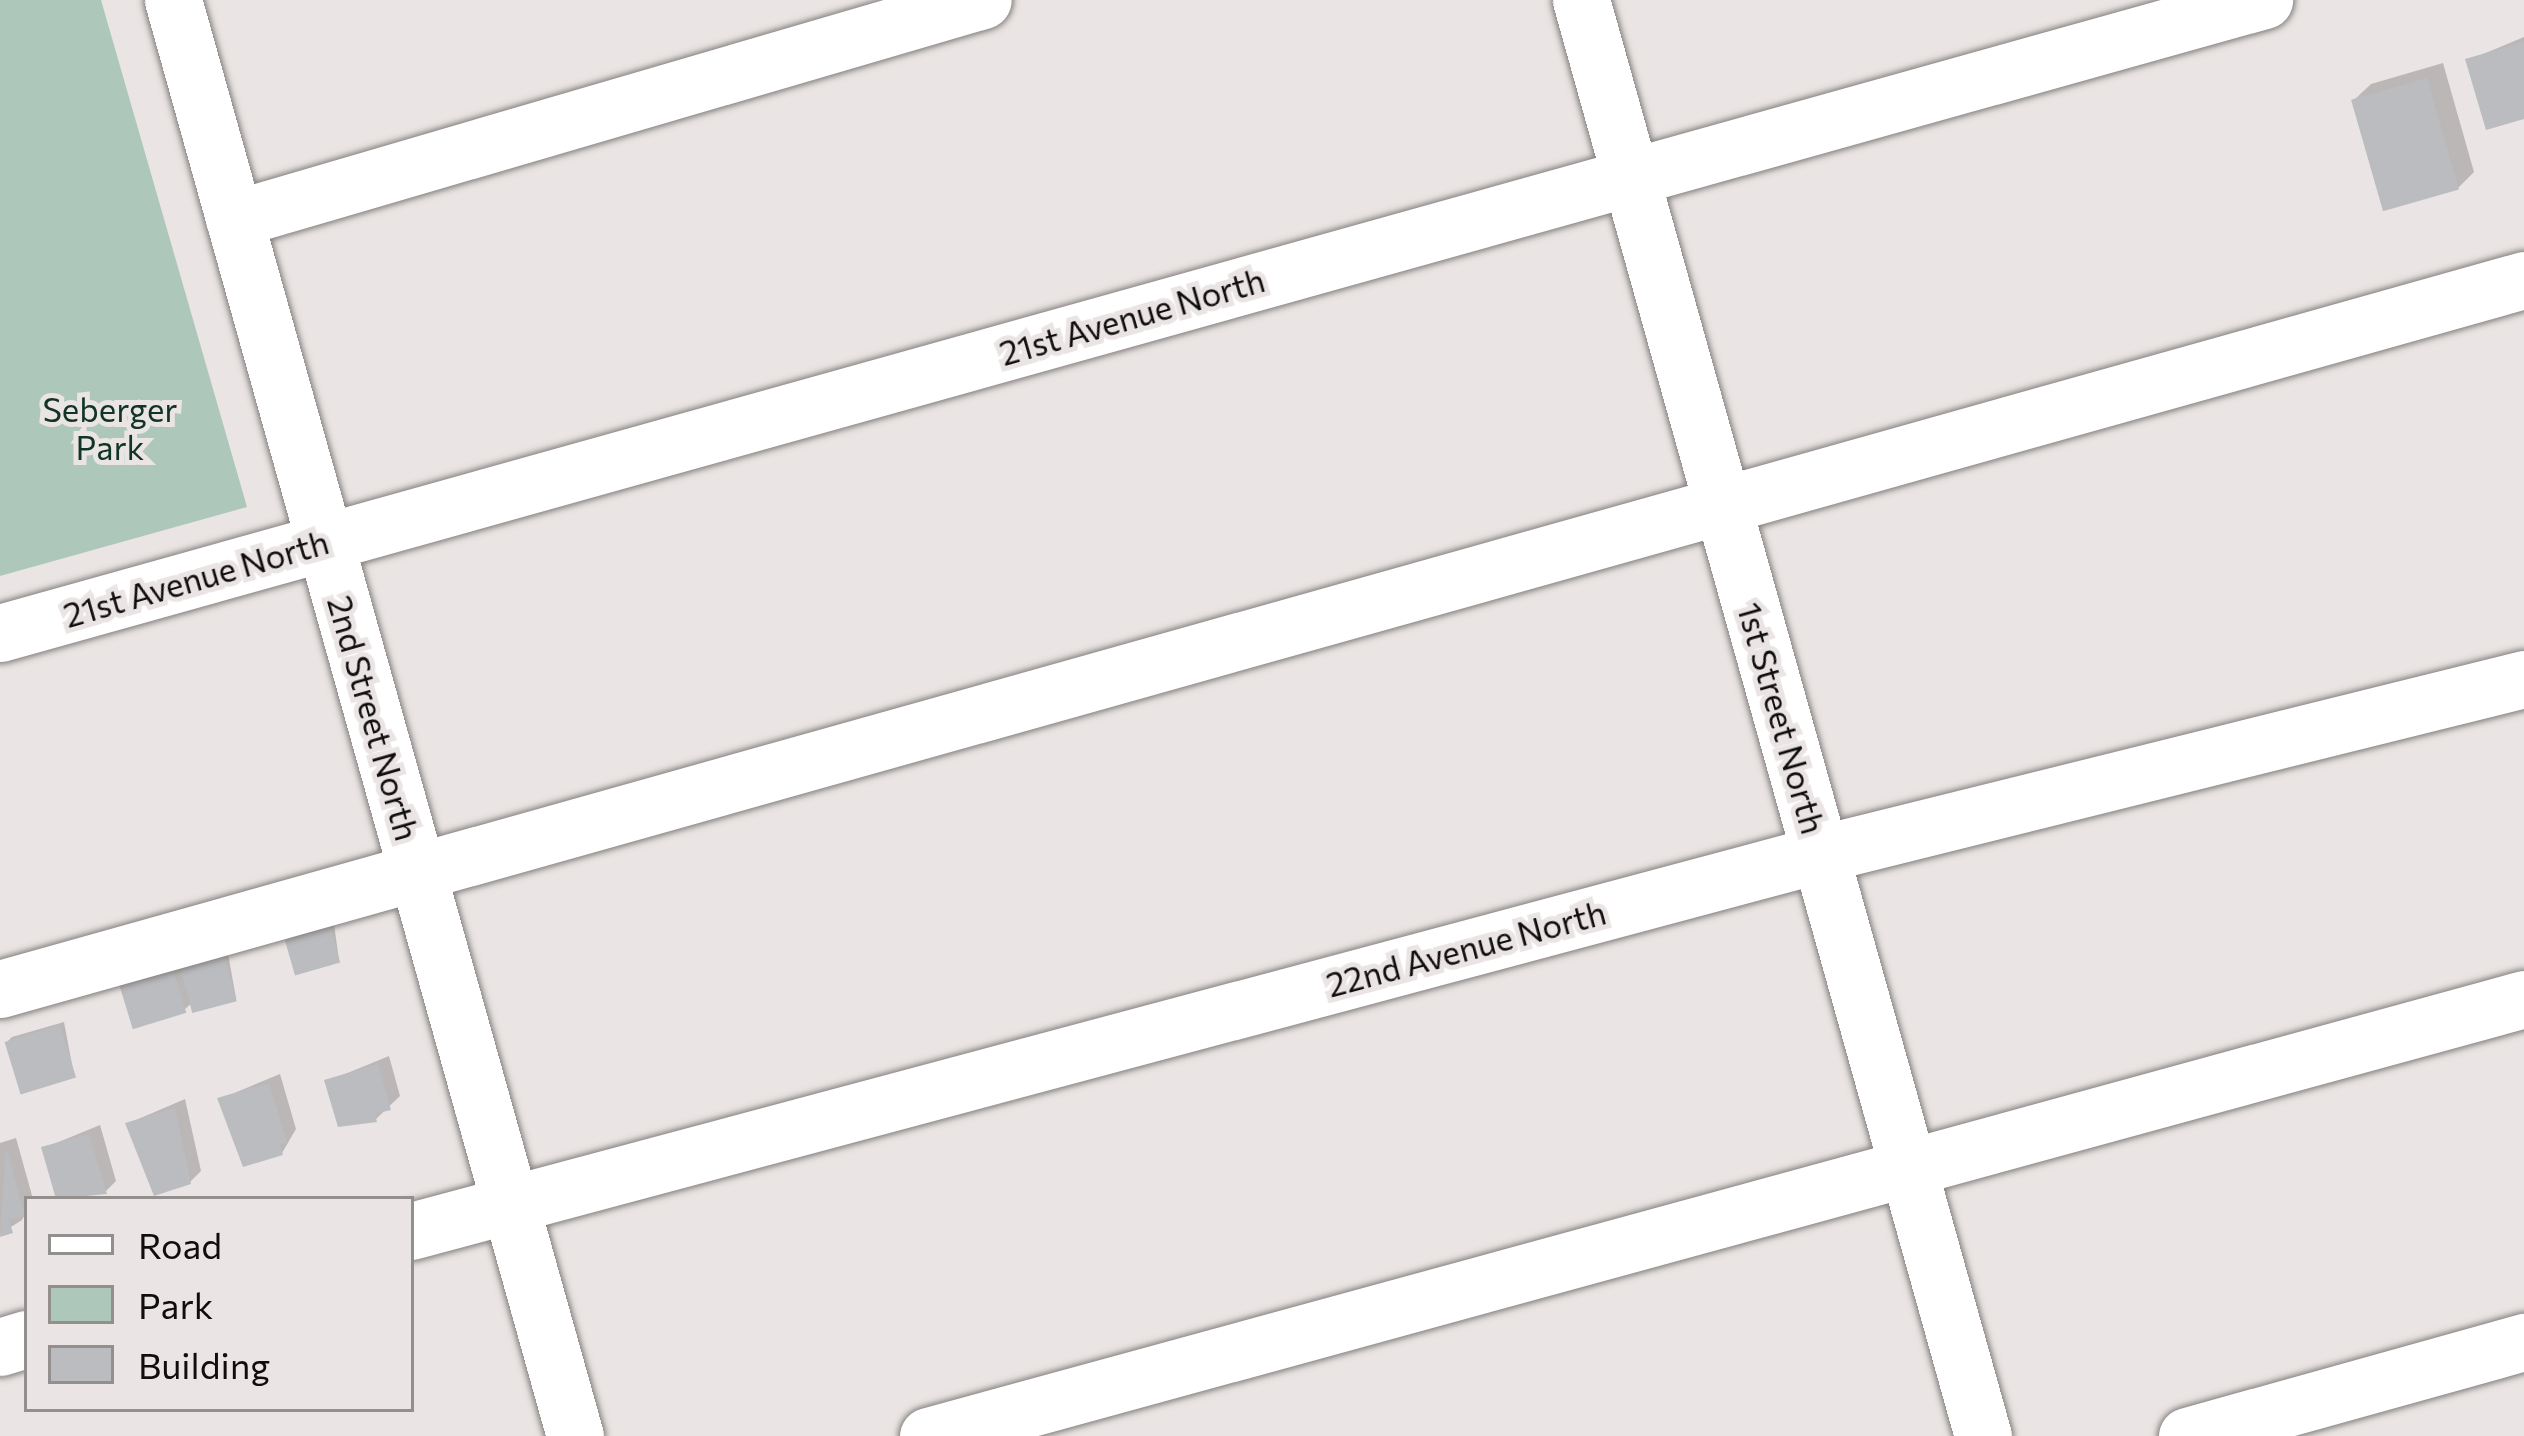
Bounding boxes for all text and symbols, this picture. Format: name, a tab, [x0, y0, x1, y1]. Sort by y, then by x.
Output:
street label: 21st Avenue North	[995, 259, 1269, 373]
park label: Seberger Park	[42, 389, 178, 467]
street label: 21st Avenue North	[59, 521, 333, 635]
street label: 2nd Street North	[320, 591, 428, 845]
street label: 1st Street North	[1730, 598, 1834, 838]
street label: 22nd Avenue North	[1322, 892, 1610, 1004]
legend	[24, 1196, 414, 1412]
text: Road	[138, 1222, 222, 1266]
text: Park	[138, 1282, 213, 1326]
text: Building	[138, 1342, 270, 1386]

